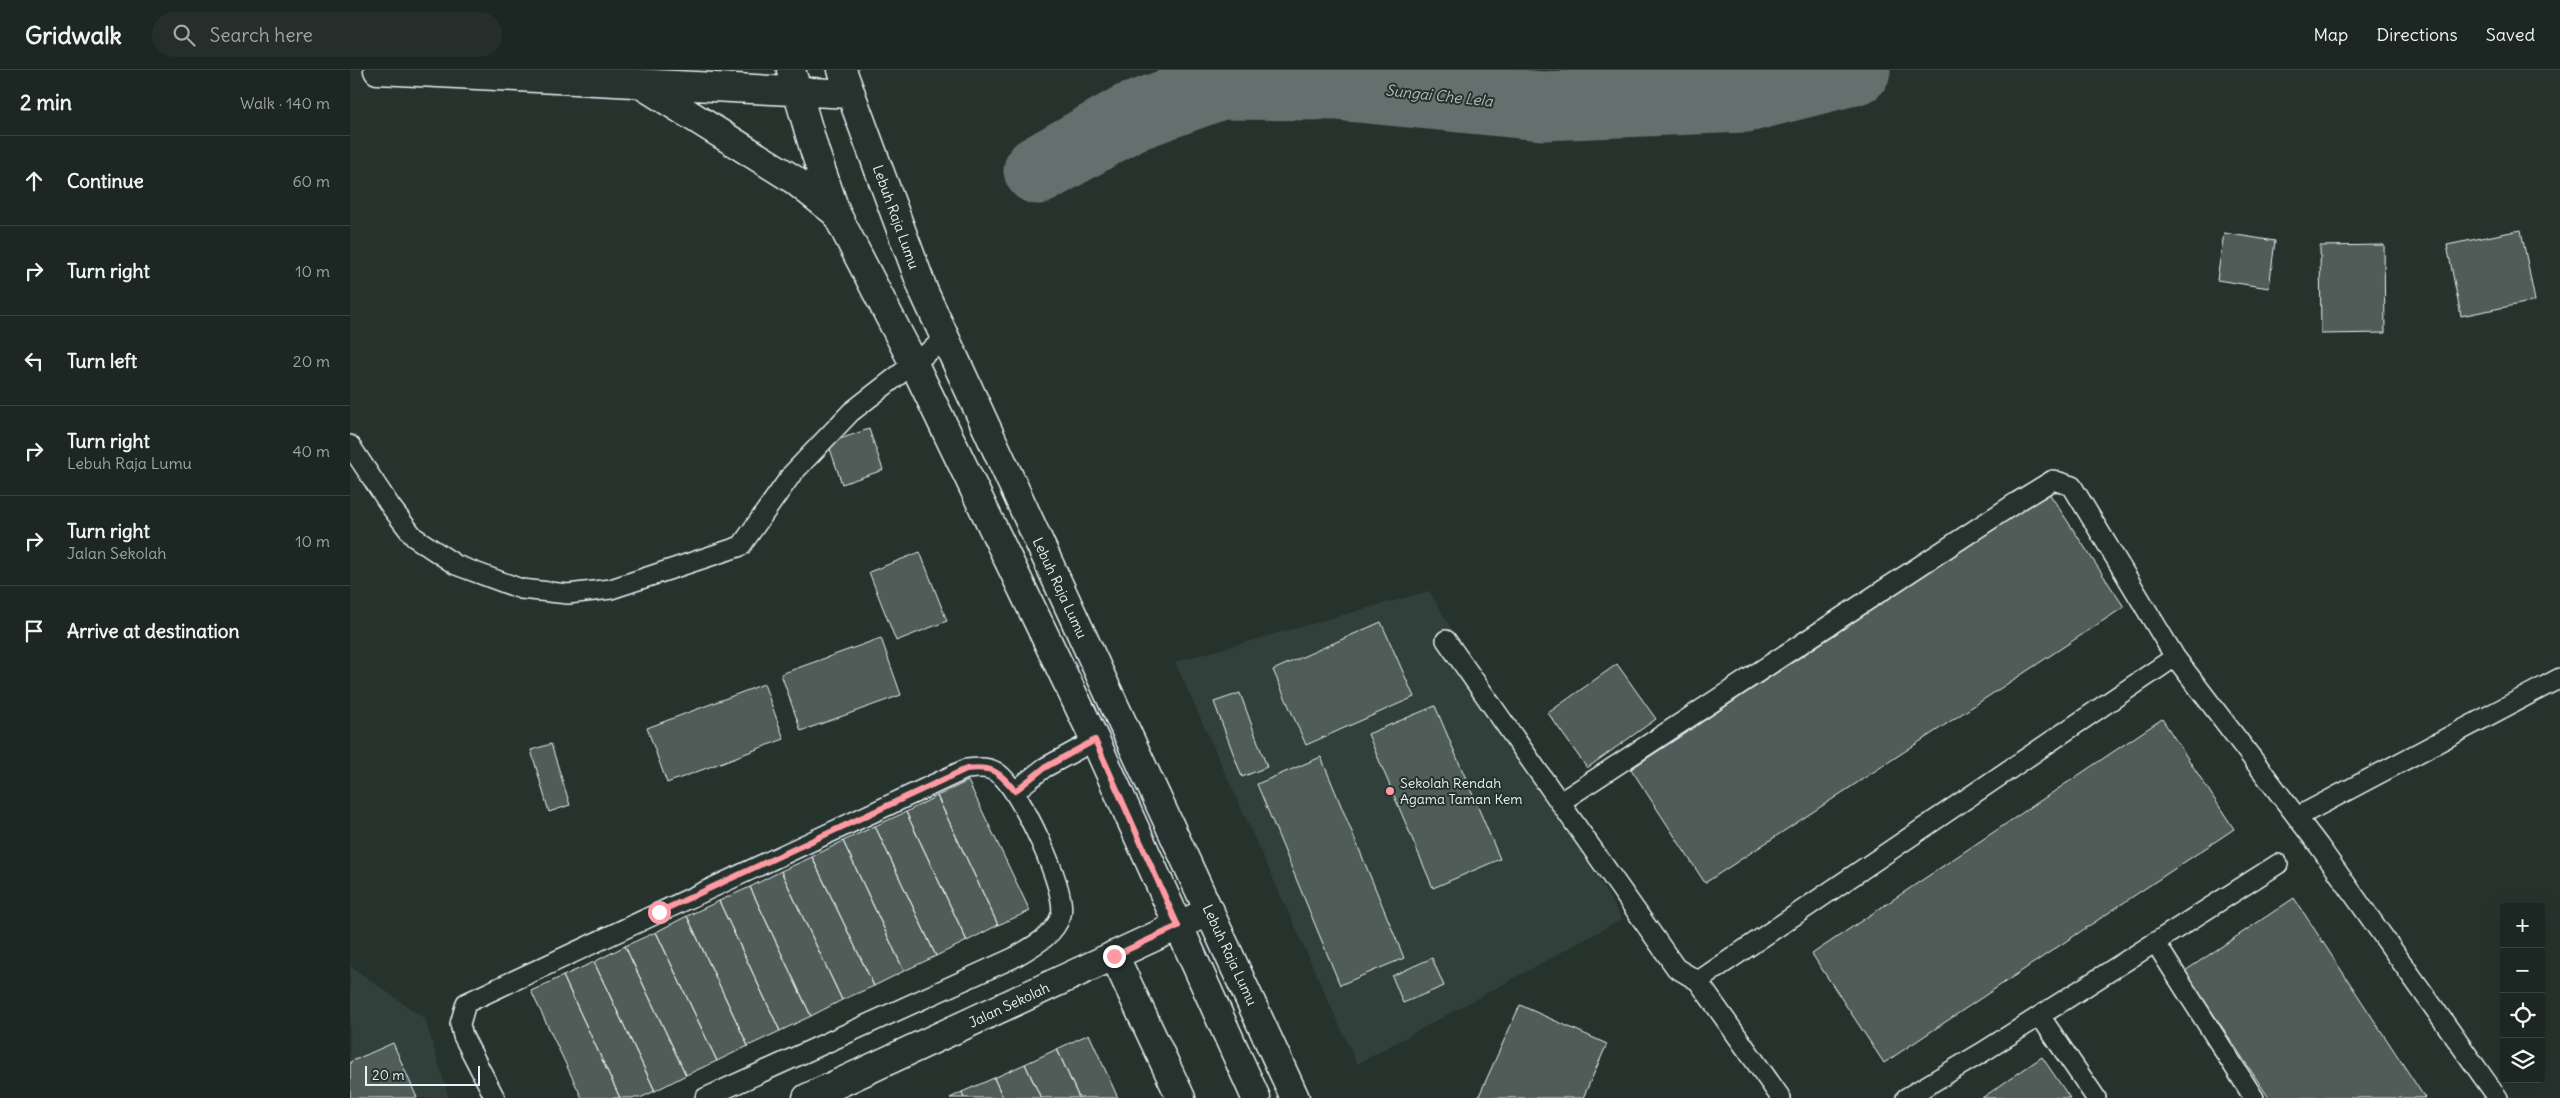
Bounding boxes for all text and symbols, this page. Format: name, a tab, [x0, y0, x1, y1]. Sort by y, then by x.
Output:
search box	[152, 12, 502, 57]
text: Gridwalk	[25, 20, 122, 50]
icon: search	[170, 21, 198, 49]
text: Search here	[210, 23, 313, 47]
text: Map	[2313, 23, 2348, 46]
text: Directions	[2376, 23, 2458, 46]
text: Saved	[2486, 23, 2535, 46]
water label: Sungai Che Lela	[1385, 80, 1495, 111]
text: 2 min	[20, 89, 72, 116]
text: Walk · 140 m	[240, 93, 330, 113]
street label: Lebuh Raja Lumu	[869, 163, 923, 271]
icon: ahead	[20, 167, 48, 195]
text: Continue	[67, 169, 144, 193]
text: 60 m	[292, 171, 330, 191]
icon: right	[20, 257, 48, 285]
text: Turn right	[67, 259, 150, 283]
text: 10 m	[295, 261, 330, 281]
icon: left	[20, 347, 48, 375]
text: Turn left	[67, 349, 137, 373]
text: 20 m	[293, 351, 330, 371]
text: Turn right	[67, 429, 150, 453]
icon: right	[20, 437, 48, 465]
text: 40 m	[292, 441, 330, 461]
text: Lebuh Raja Lumu	[67, 453, 192, 473]
text: Turn right	[67, 519, 150, 543]
icon: right	[20, 527, 48, 555]
text: 10 m	[295, 531, 330, 551]
street label: Lebuh Raja Lumu	[1029, 535, 1091, 641]
text: Jalan Sekolah	[67, 543, 167, 563]
icon: arrive	[20, 617, 48, 645]
text: Arrive at destination	[67, 619, 240, 643]
place label: Sekolah Rendah Agama Taman Kem	[1400, 774, 1523, 808]
marker: Sekolah Rendah Agama Taman Kem	[1384, 785, 1396, 797]
route start	[648, 901, 671, 924]
street label: Lebuh Raja Lumu	[1199, 902, 1261, 1008]
map controls	[2500, 903, 2545, 1083]
button: +	[2500, 903, 2545, 948]
route end	[1103, 945, 1126, 968]
button: −	[2500, 948, 2545, 993]
street label: Jalan Sekolah	[966, 978, 1052, 1032]
button: locate	[2500, 993, 2545, 1038]
button: layers	[2500, 1038, 2545, 1083]
scale bar	[365, 1063, 480, 1086]
text: 20 m	[372, 1066, 405, 1084]

